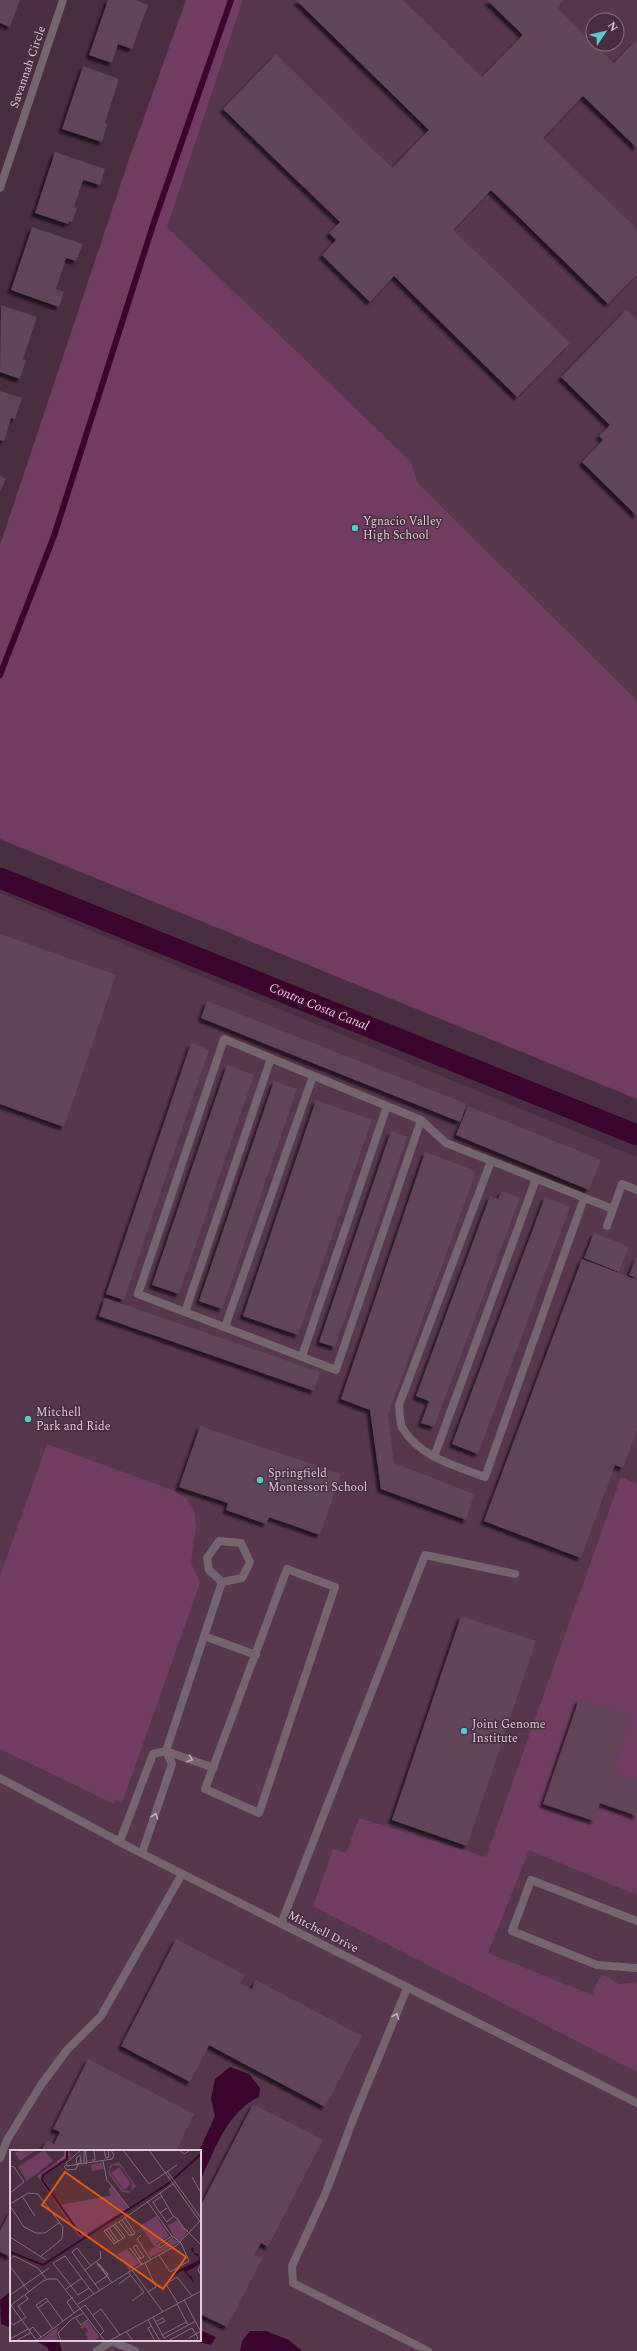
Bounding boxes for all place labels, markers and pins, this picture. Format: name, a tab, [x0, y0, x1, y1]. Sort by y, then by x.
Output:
place label: Ygnacio Valley High School	[363, 512, 443, 545]
marker: Ygnacio Valley High School	[350, 523, 360, 533]
place label: Mitchell Park and Ride	[36, 1403, 111, 1436]
marker: Mitchell Park and Ride	[23, 1414, 33, 1424]
place label: Springfield Montessori School	[268, 1464, 367, 1497]
marker: Springfield Montessori School	[255, 1475, 265, 1485]
place label: Joint Genome Institute	[472, 1715, 546, 1748]
marker: Joint Genome Institute	[459, 1726, 469, 1736]

